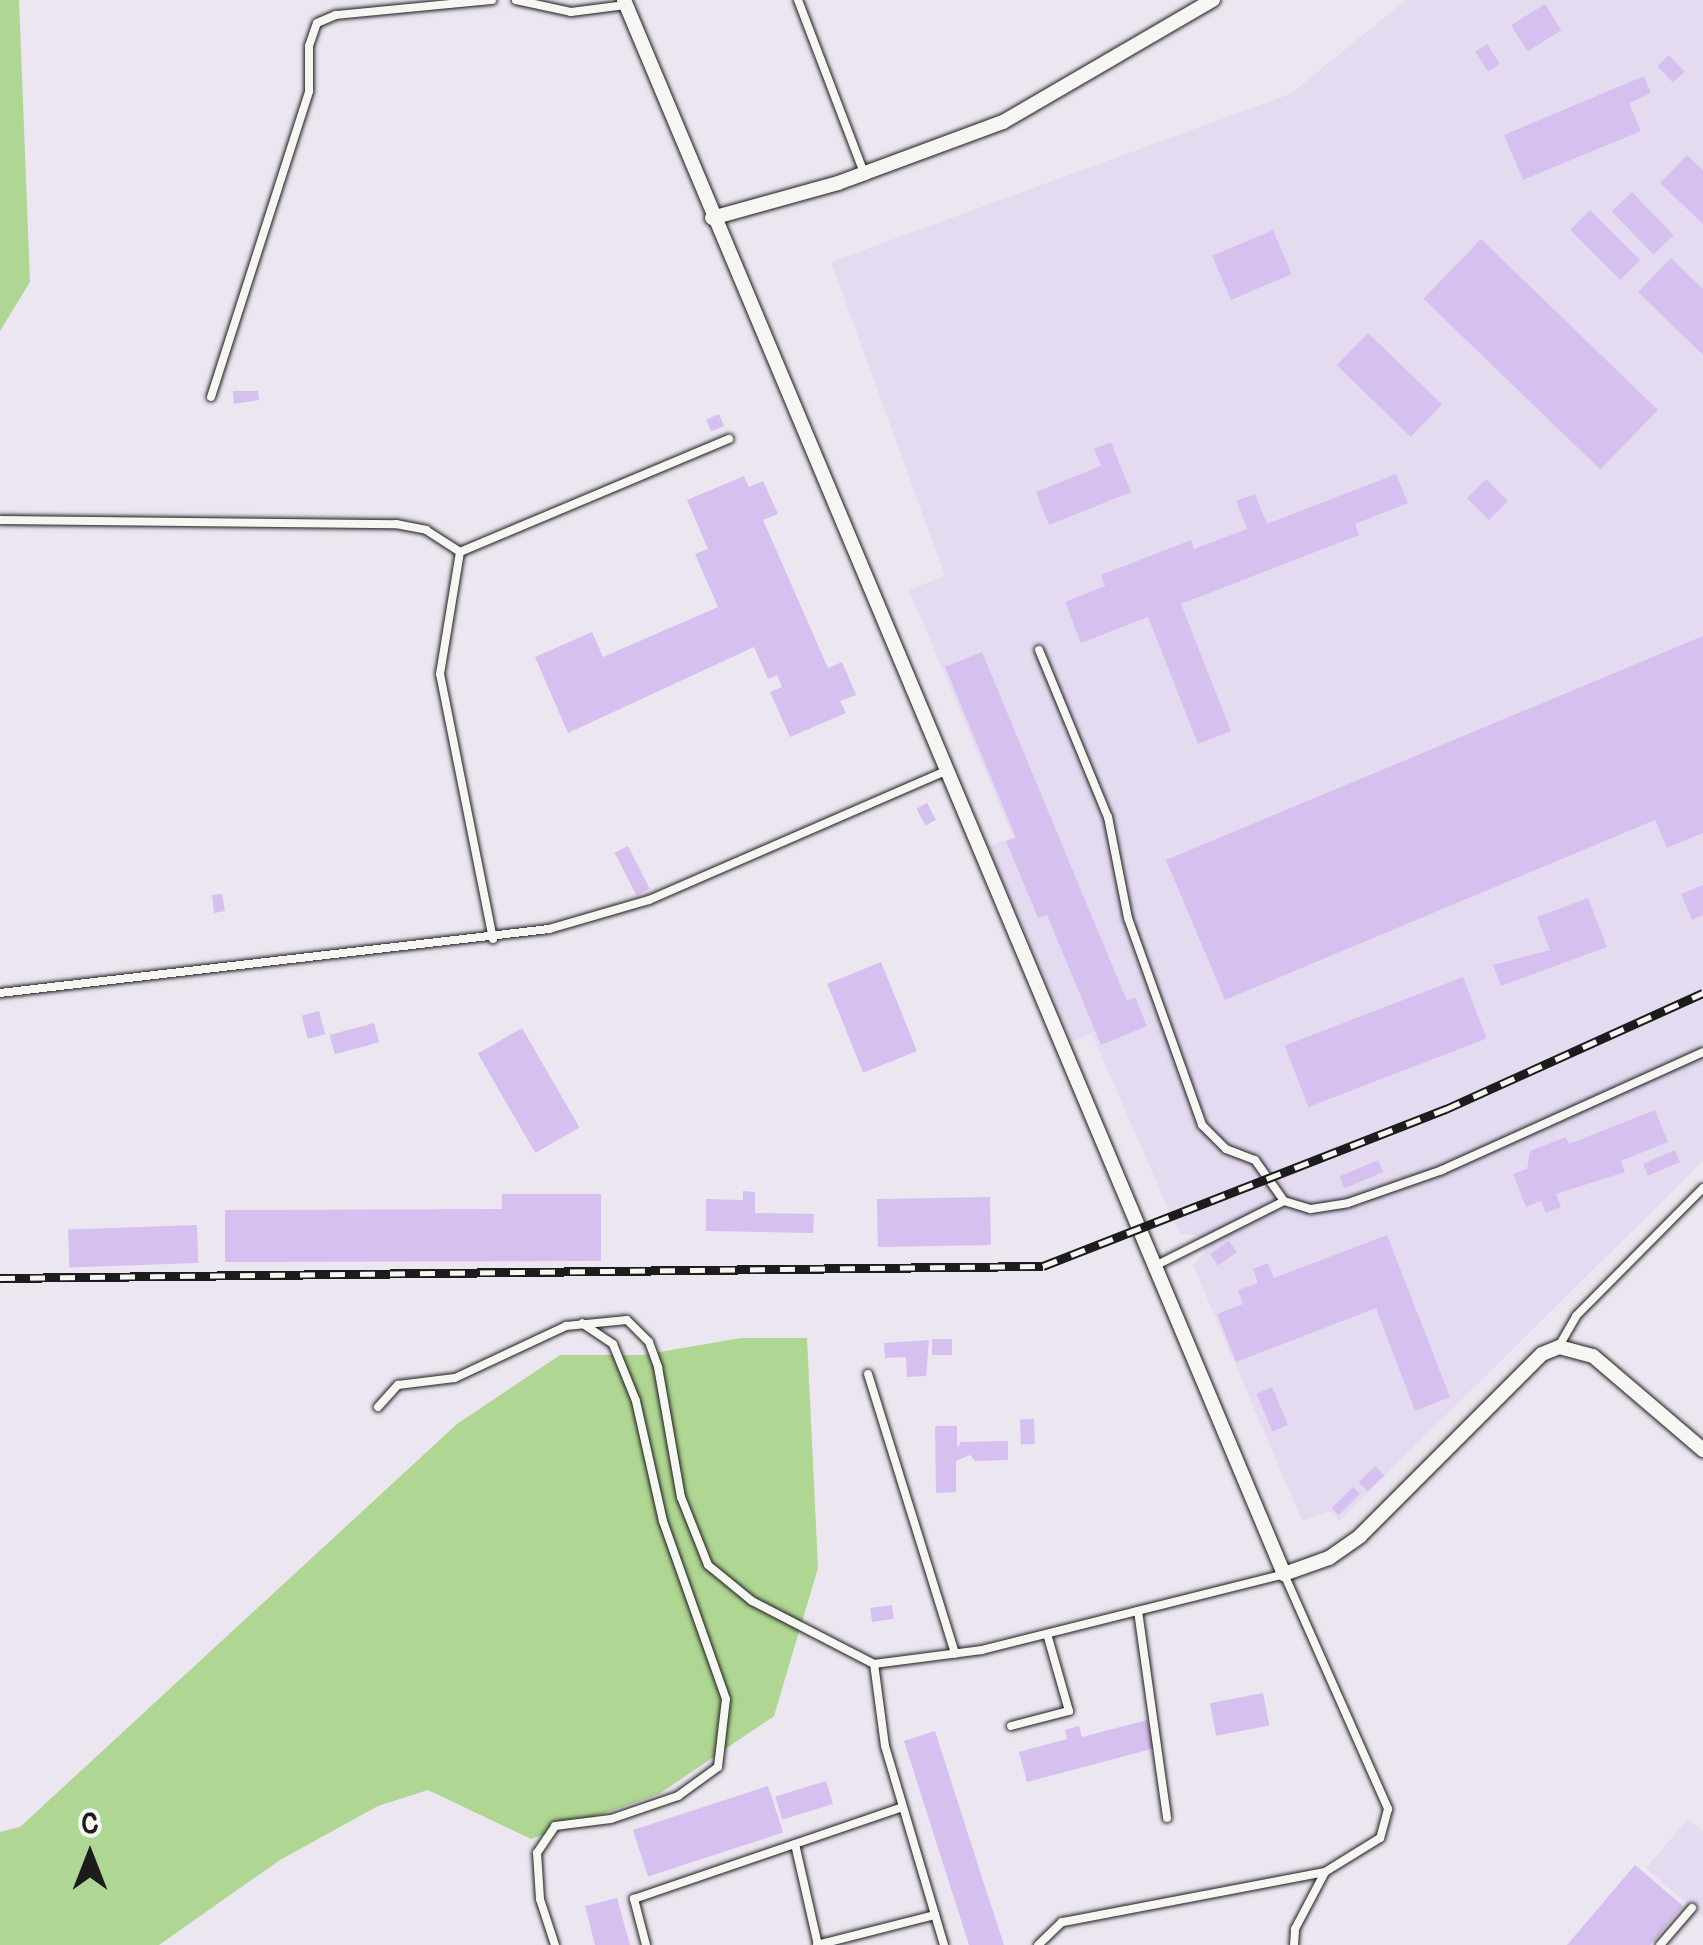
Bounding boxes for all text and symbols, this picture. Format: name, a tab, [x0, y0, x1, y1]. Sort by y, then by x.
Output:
north arrow	[40, 1805, 140, 1905]
text: С	[81, 1807, 99, 1842]

